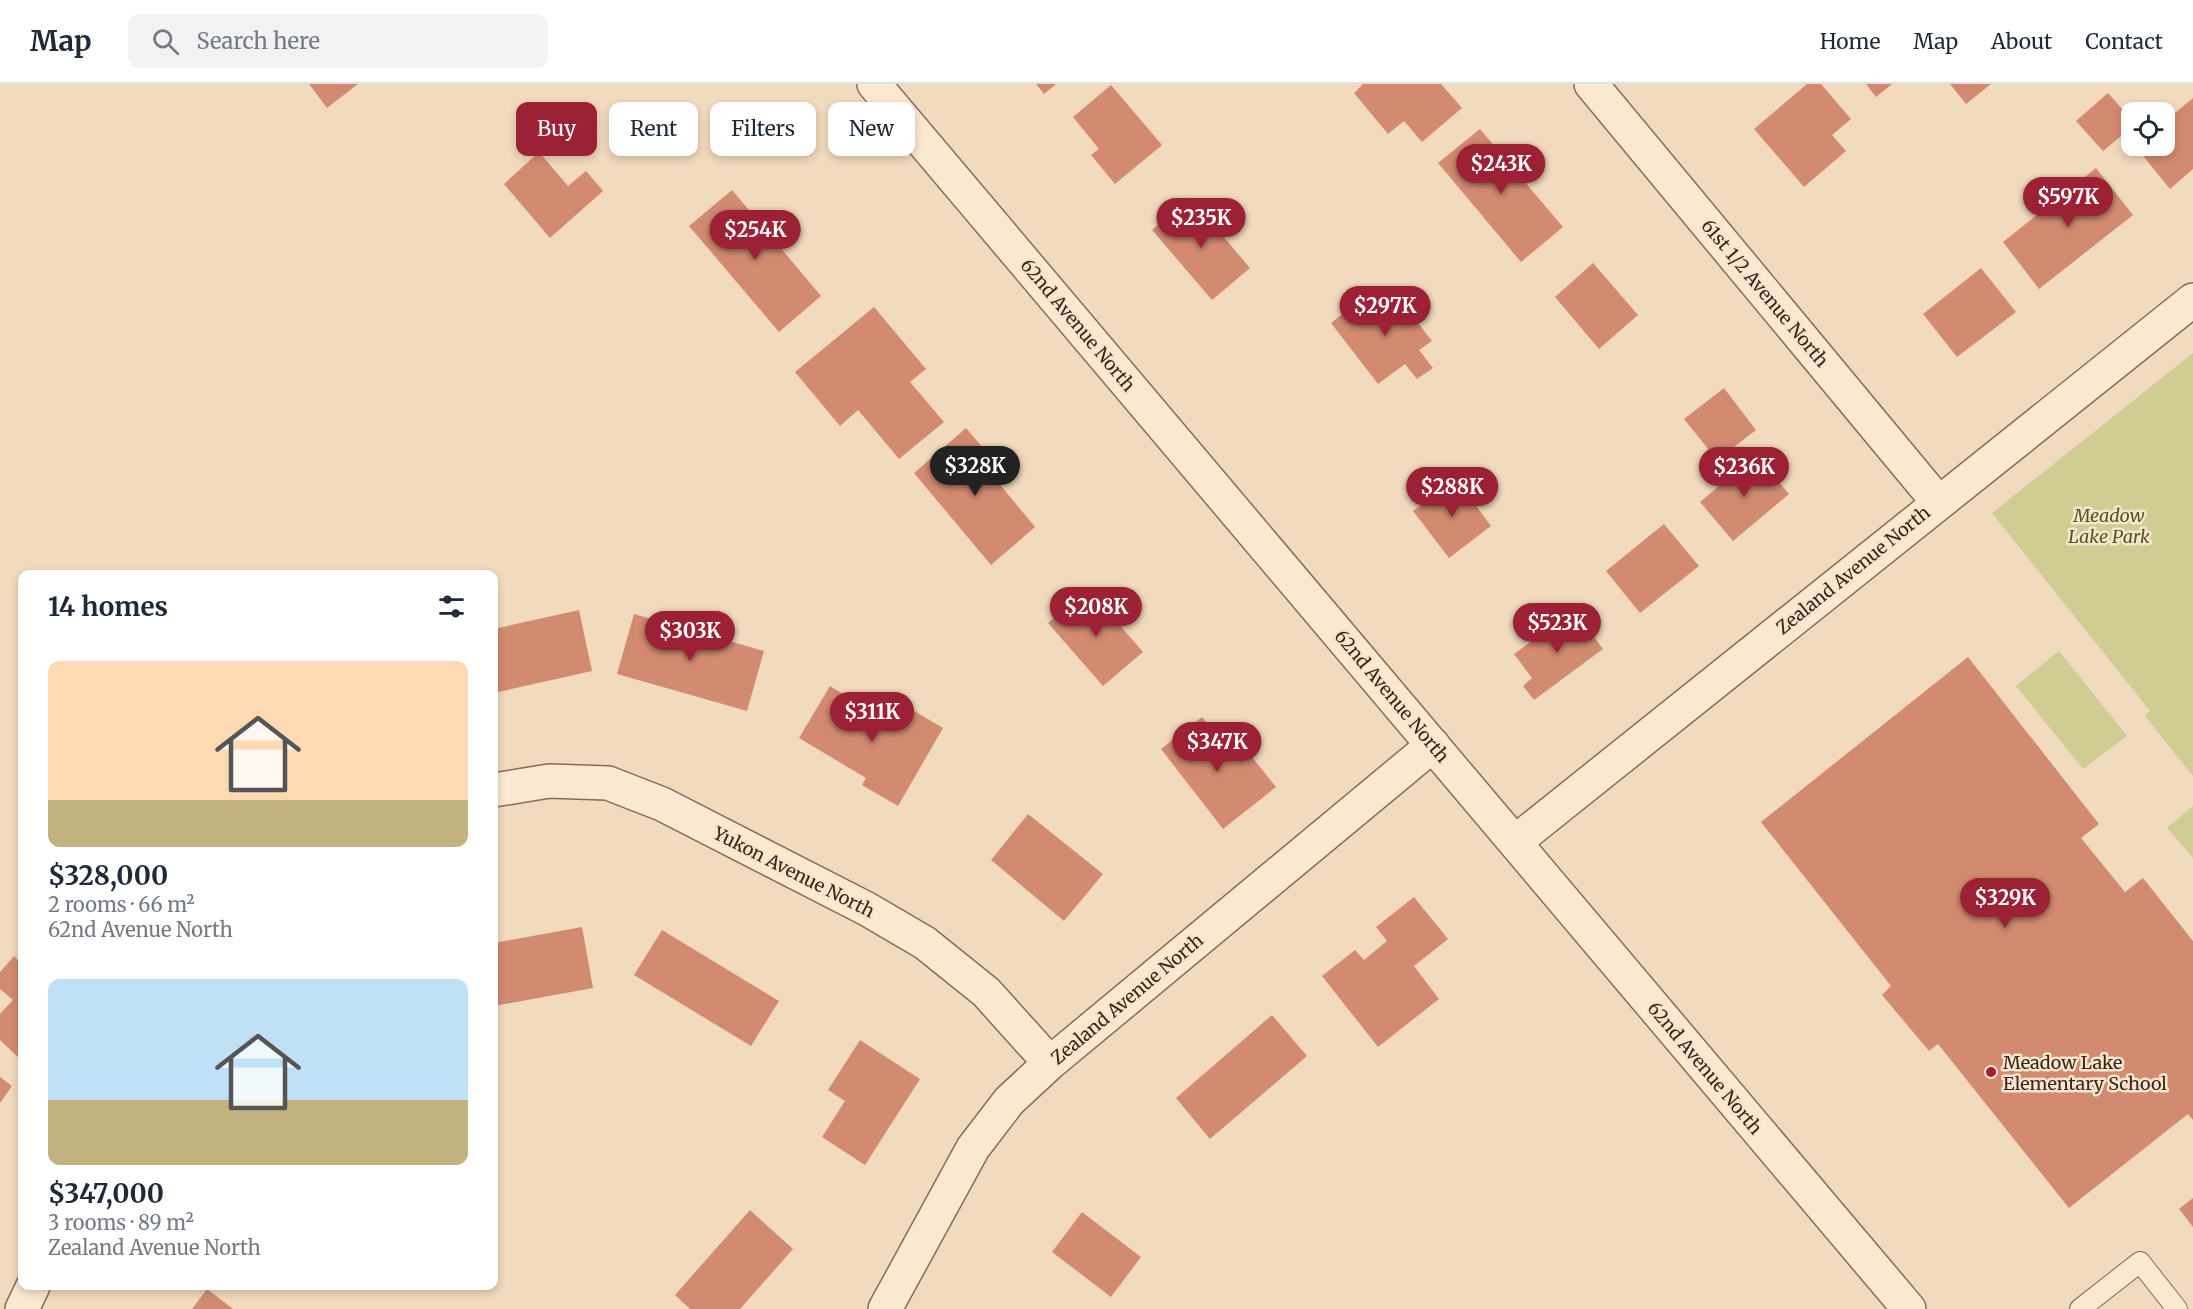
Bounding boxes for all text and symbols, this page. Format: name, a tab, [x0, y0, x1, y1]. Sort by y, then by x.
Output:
search box	[128, 14, 548, 68]
text: Map	[30, 23, 92, 59]
icon: search	[149, 25, 182, 58]
text: Search here	[197, 27, 320, 55]
text: Home	[1820, 28, 1880, 55]
text: Map	[1913, 28, 1958, 55]
text: About	[1991, 28, 2052, 55]
text: Contact	[2085, 28, 2163, 55]
chip: Buy	[516, 102, 597, 156]
chip: Rent	[609, 102, 698, 156]
chip: Filters	[710, 102, 816, 156]
chip: New	[828, 102, 915, 156]
map controls	[2121, 102, 2175, 156]
button: locate	[2121, 102, 2175, 156]
pin: $243K	[1459, 144, 1543, 195]
text: $243K	[1470, 151, 1532, 176]
pin: $597K	[2026, 177, 2110, 228]
text: $597K	[2037, 184, 2099, 209]
pin: $235K	[1159, 198, 1243, 249]
text: $235K	[1171, 205, 1231, 230]
pin: $254K	[713, 210, 797, 261]
street label: 61st 1/2 Avenue North	[1696, 214, 1834, 372]
text: $254K	[724, 217, 786, 242]
street label: 62nd Avenue North	[1016, 254, 1140, 396]
pin: $297K	[1343, 286, 1427, 337]
text: $297K	[1354, 293, 1416, 318]
pin: $328K	[933, 446, 1017, 497]
pin: $236K	[1702, 447, 1786, 498]
text: $328K	[944, 453, 1006, 478]
text: $236K	[1713, 454, 1775, 479]
pin: $288K	[1410, 467, 1494, 518]
text: $288K	[1420, 474, 1484, 499]
street label: Zealand Avenue North	[1771, 501, 1935, 639]
park label: Meadow Lake Park	[2068, 504, 2150, 548]
pin: $208K	[1054, 587, 1138, 638]
text: 14 homes	[48, 590, 168, 623]
icon: filters	[435, 590, 468, 623]
text: $208K	[1064, 594, 1128, 619]
pin: $523K	[1515, 603, 1599, 654]
text: $523K	[1527, 610, 1587, 635]
pin: $303K	[648, 611, 732, 662]
text: $303K	[659, 618, 721, 643]
street label: 62nd Avenue North	[1330, 625, 1454, 767]
pin: $311K	[830, 692, 914, 743]
text: $311K	[844, 699, 900, 724]
icon: home	[204, 700, 312, 808]
pin: $347K	[1175, 722, 1259, 773]
text: $347K	[1186, 729, 1248, 754]
street label: Yukon Avenue North	[709, 821, 879, 923]
text: $328,000	[48, 859, 168, 892]
pin: $329K	[1963, 878, 2047, 929]
text: $329K	[1974, 885, 2036, 910]
text: 2 rooms · 66 m²	[48, 892, 195, 917]
text: 62nd Avenue North	[48, 917, 233, 942]
street label: Zealand Avenue North	[1046, 929, 1208, 1069]
street label: 62nd Avenue North	[1643, 997, 1767, 1139]
icon: home	[204, 1018, 312, 1126]
place label: Meadow Lake Elementary School	[2003, 1051, 2167, 1095]
marker: Meadow Lake Elementary School	[1984, 1065, 1998, 1079]
text: $347,000	[48, 1177, 164, 1210]
text: 3 rooms · 89 m²	[48, 1210, 194, 1235]
text: Zealand Avenue North	[48, 1235, 261, 1260]

